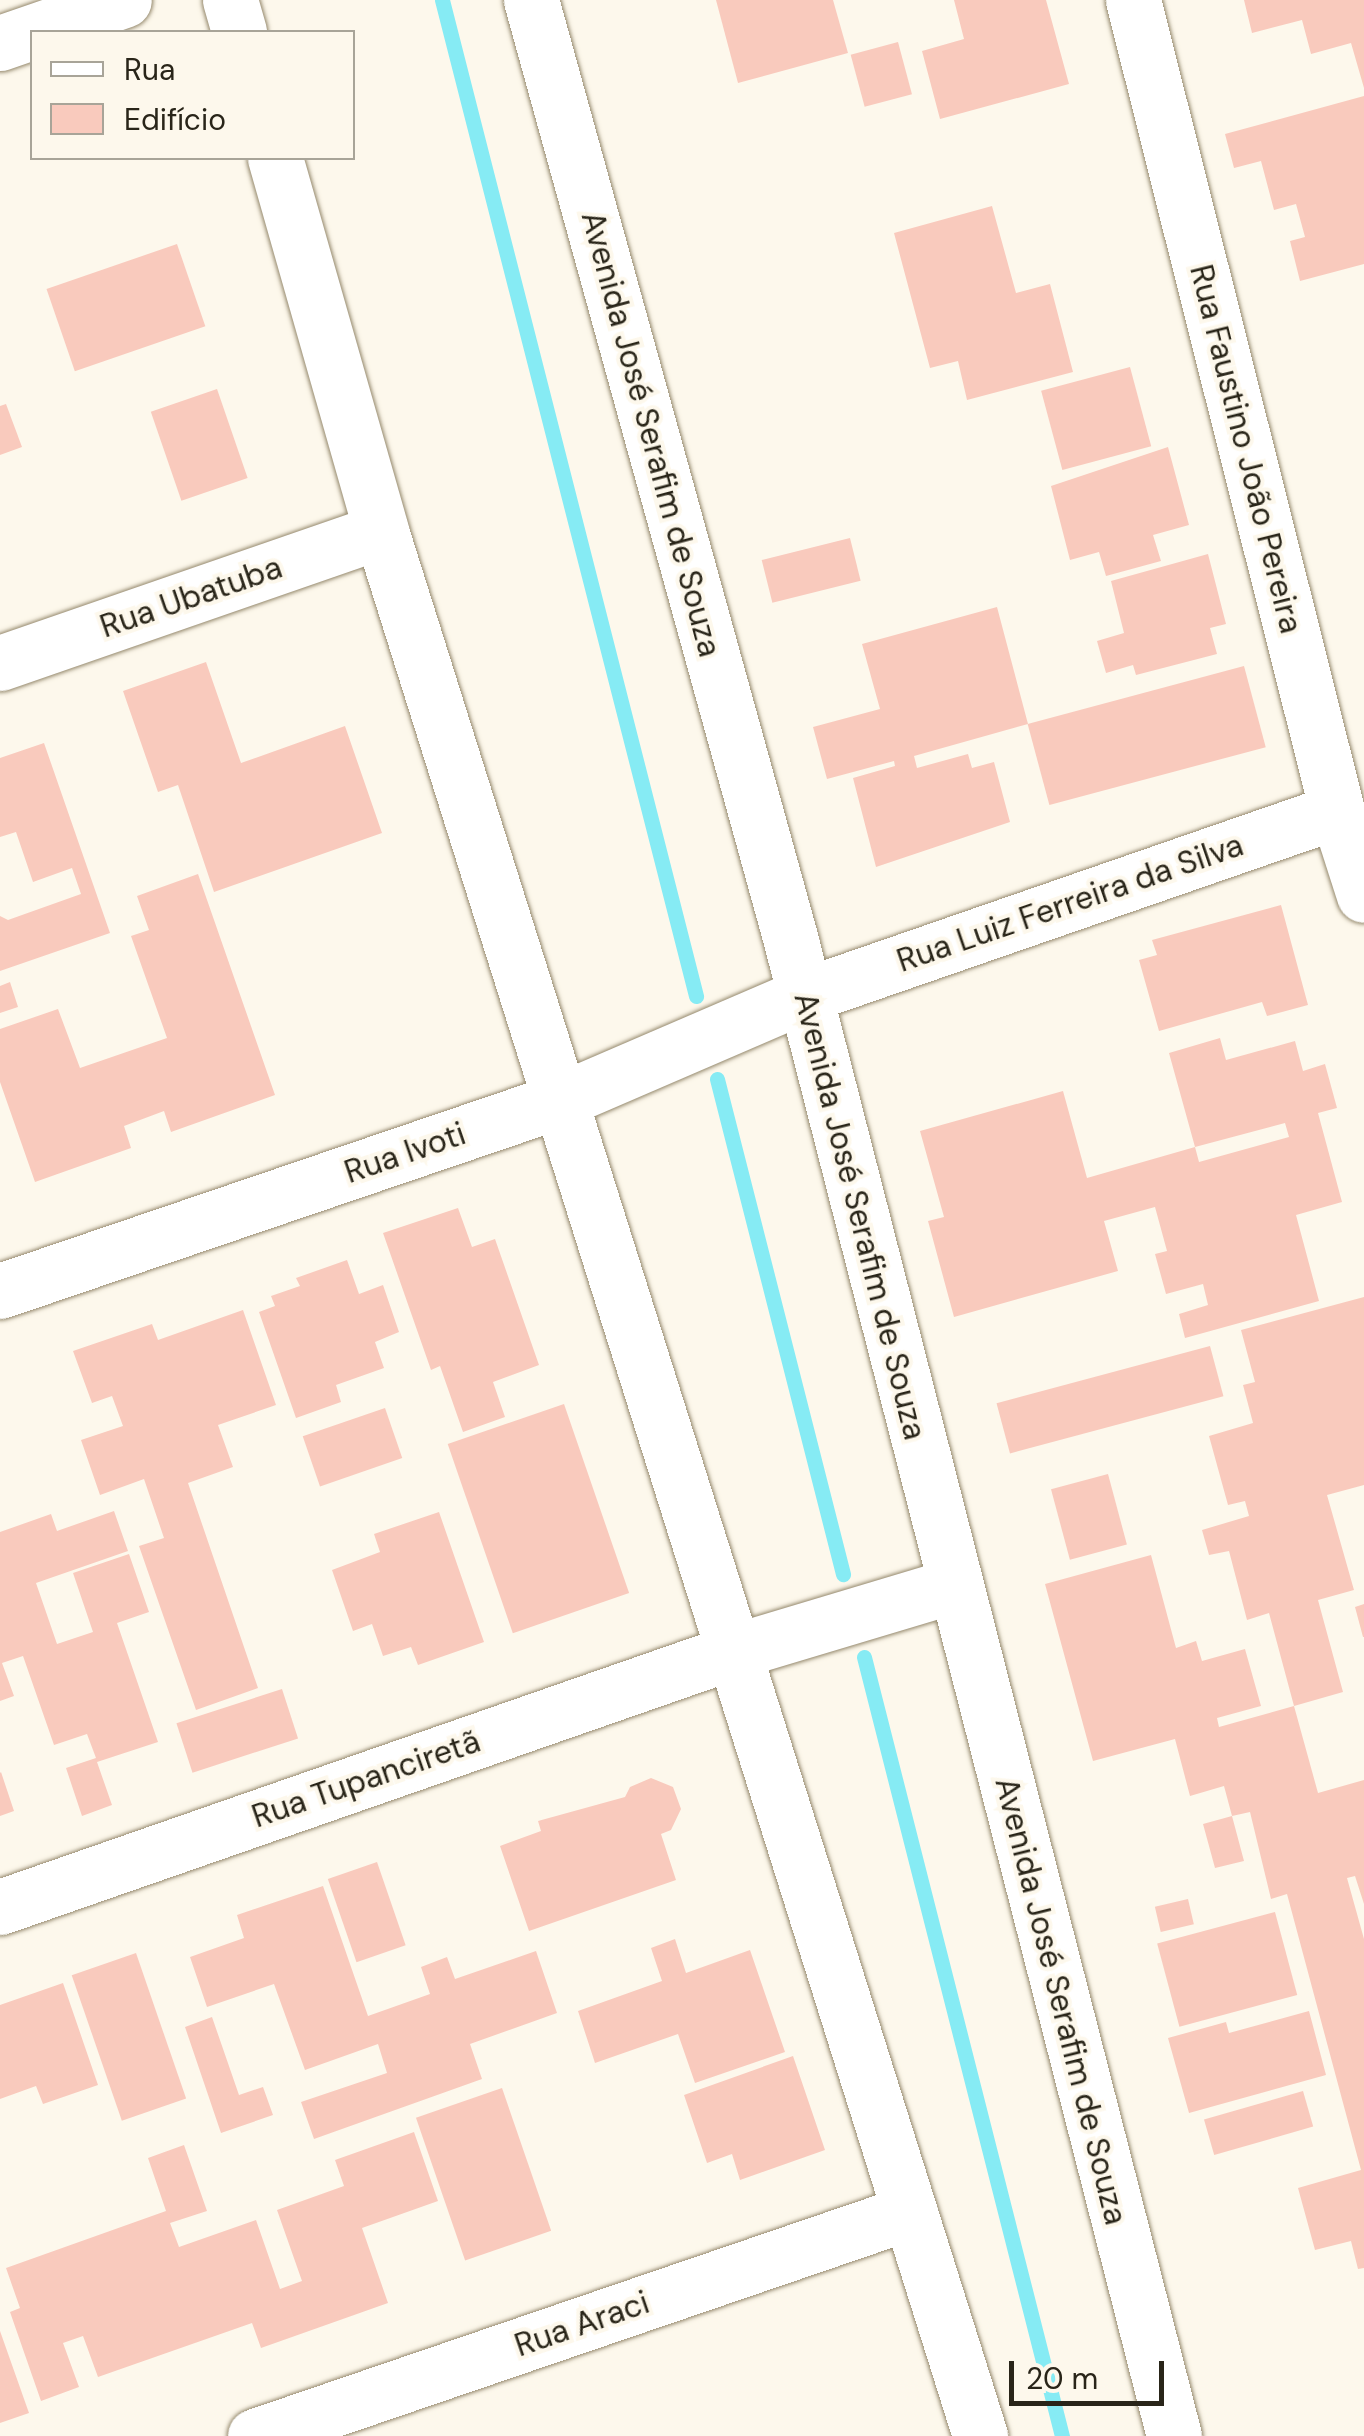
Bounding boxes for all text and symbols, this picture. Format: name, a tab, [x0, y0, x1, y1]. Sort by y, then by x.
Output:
legend	[30, 30, 355, 160]
text: Rua	[124, 50, 175, 89]
text: Edifício	[124, 100, 226, 139]
street label: Avenida José Serafim de Souza	[573, 207, 729, 661]
street label: Rua Faustino João Pereira	[1182, 261, 1310, 637]
street label: Rua Ubatuba	[95, 548, 287, 646]
street label: Rua Luiz Ferreira da Silva	[892, 826, 1248, 980]
street label: Avenida José Serafim de Souza	[786, 988, 934, 1444]
street label: Rua Ivoti	[339, 1114, 471, 1192]
street label: Rua Tupanciretã	[247, 1722, 485, 1836]
street label: Avenida José Serafim de Souza	[987, 1773, 1135, 2229]
street label: Rua Araci	[510, 2283, 654, 2365]
scale bar	[1014, 2341, 1169, 2403]
text: 20 m	[1026, 2359, 1098, 2398]

